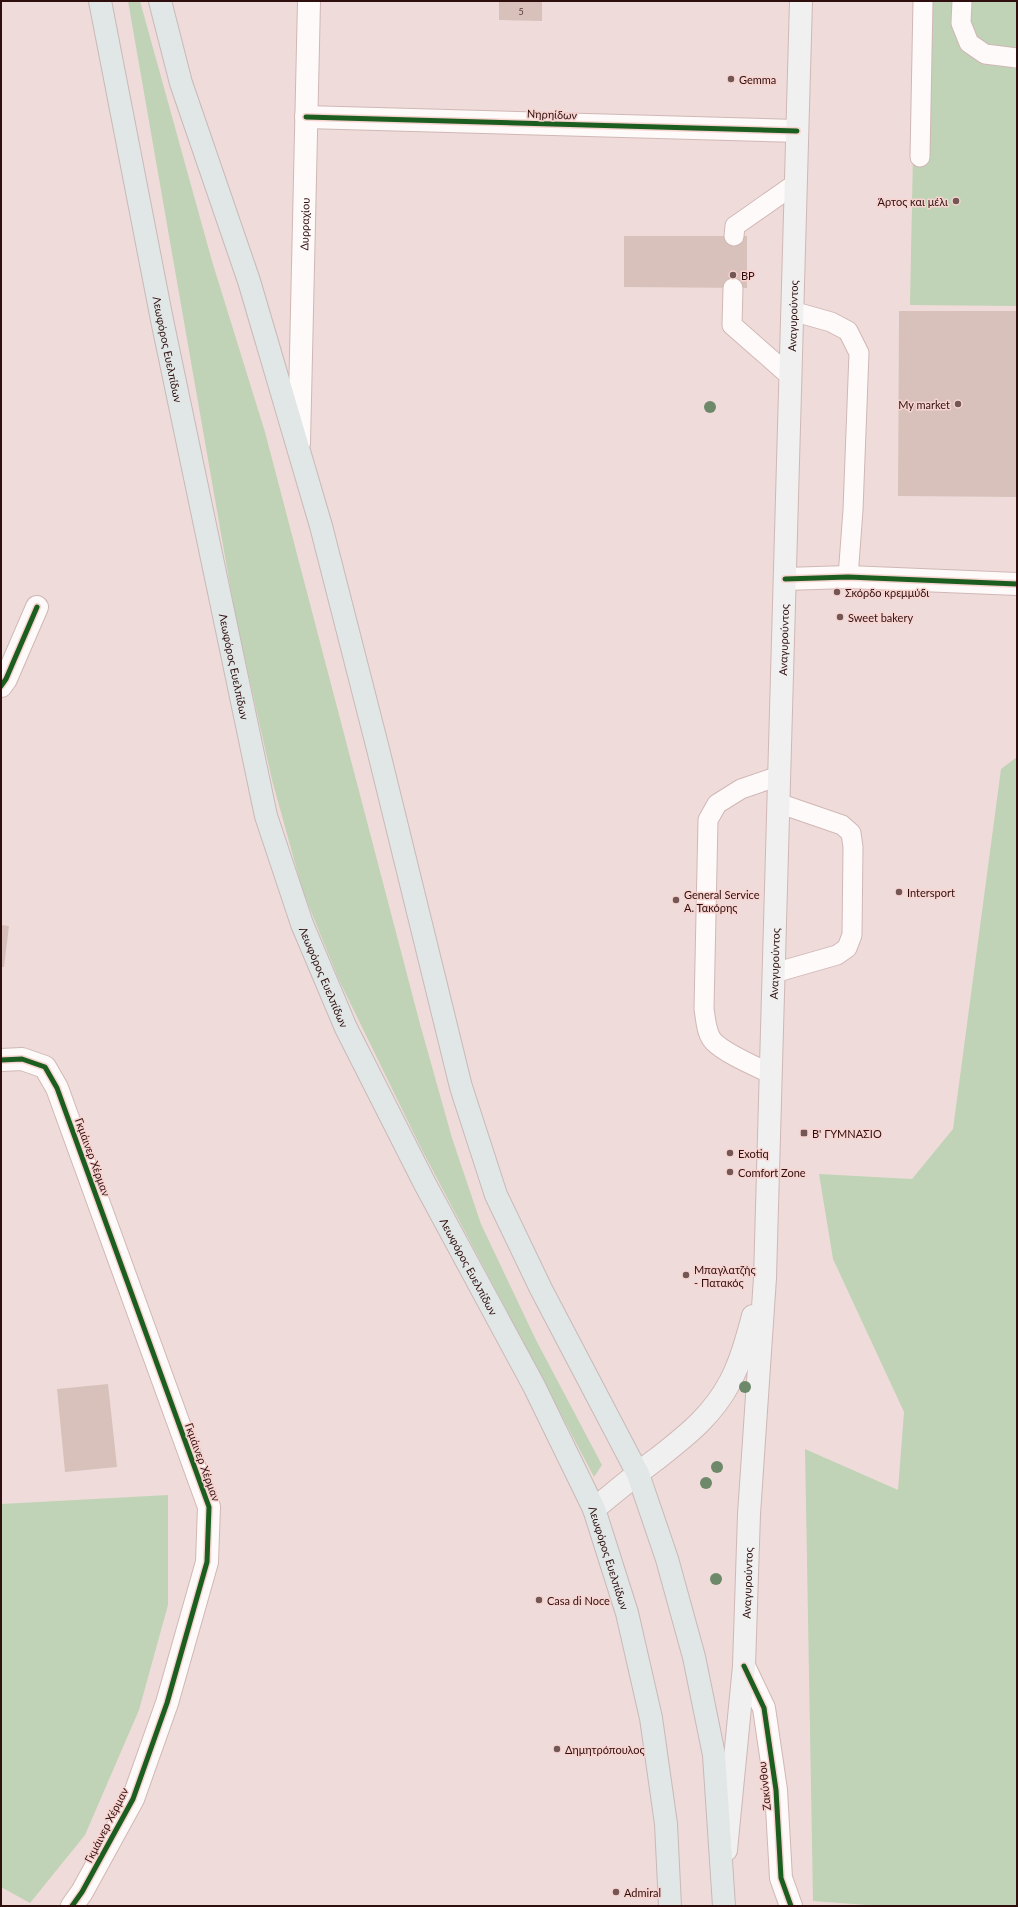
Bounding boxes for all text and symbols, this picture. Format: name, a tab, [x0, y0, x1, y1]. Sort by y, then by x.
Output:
house number: 5	[518, 6, 524, 17]
place label: Gemma	[739, 73, 776, 86]
marker: Gemma	[726, 74, 736, 84]
street label: Νηρηίδων	[527, 107, 578, 121]
place label: Άρτος και μέλι	[878, 195, 948, 208]
marker: Άρτος και μέλι	[951, 196, 961, 206]
street label: Δυρραχίου	[297, 198, 311, 251]
place label: BP	[741, 269, 755, 282]
marker: BP	[728, 270, 738, 280]
street label: Αναγυρούντος	[785, 280, 800, 352]
street label: Λεωφόρος Ευελπίδων	[151, 295, 186, 404]
place label: My market	[898, 398, 950, 411]
marker: My market	[953, 399, 963, 409]
place label: Σκόρδο κρεμμύδι	[845, 586, 929, 599]
marker: Σκόρδο κρεμμύδι	[832, 587, 842, 597]
street label: Αναγυρούντος	[775, 604, 790, 676]
place label: Sweet bakery	[848, 611, 913, 624]
street label: Λεωφόρος Ευελπίδων	[217, 612, 252, 721]
marker: Sweet bakery	[835, 612, 845, 622]
place label: Intersport	[907, 886, 955, 899]
marker: Intersport	[894, 887, 904, 897]
place label: General Service Α. Τακόρης	[684, 888, 760, 914]
marker: General Service Α. Τακόρης	[671, 895, 681, 905]
street label: Λεωφόρος Ευελπίδων	[297, 924, 352, 1030]
street label: Αναγυρούντος	[766, 928, 781, 1000]
street label: Γκμάινερ Χέρμαν	[73, 1116, 113, 1198]
place label: Β' ΓΥΜΝΑΣΙΟ	[812, 1127, 882, 1140]
marker: Β' ΓΥΜΝΑΣΙΟ	[799, 1128, 809, 1138]
place label: Exotiq	[738, 1147, 769, 1160]
marker: Exotiq	[725, 1148, 735, 1158]
place label: Comfort Zone	[738, 1166, 806, 1179]
marker: Comfort Zone	[725, 1167, 735, 1177]
street label: Λεωφόρος Ευελπίδων	[438, 1216, 501, 1317]
place label: Μπαγλατζής - Πατακός	[694, 1263, 756, 1289]
marker: Μπαγλατζής - Πατακός	[681, 1270, 691, 1280]
street label: Γκμάινερ Χέρμαν	[183, 1421, 223, 1503]
street label: Λεωφόρος Ευελπίδων	[587, 1504, 632, 1612]
street label: Αναγυρούντος	[739, 1547, 754, 1619]
place label: Casa di Noce	[547, 1594, 610, 1607]
marker: Casa di Noce	[534, 1595, 544, 1605]
place label: Δημητρόπουλος	[565, 1743, 645, 1756]
marker: Δημητρόπουλος	[552, 1744, 562, 1754]
street label: Ζακύνθου	[755, 1761, 773, 1811]
street label: Γκμάινερ Χέρμαν	[81, 1785, 131, 1865]
place label: Admiral	[624, 1886, 661, 1899]
marker: Admiral	[611, 1887, 621, 1897]

